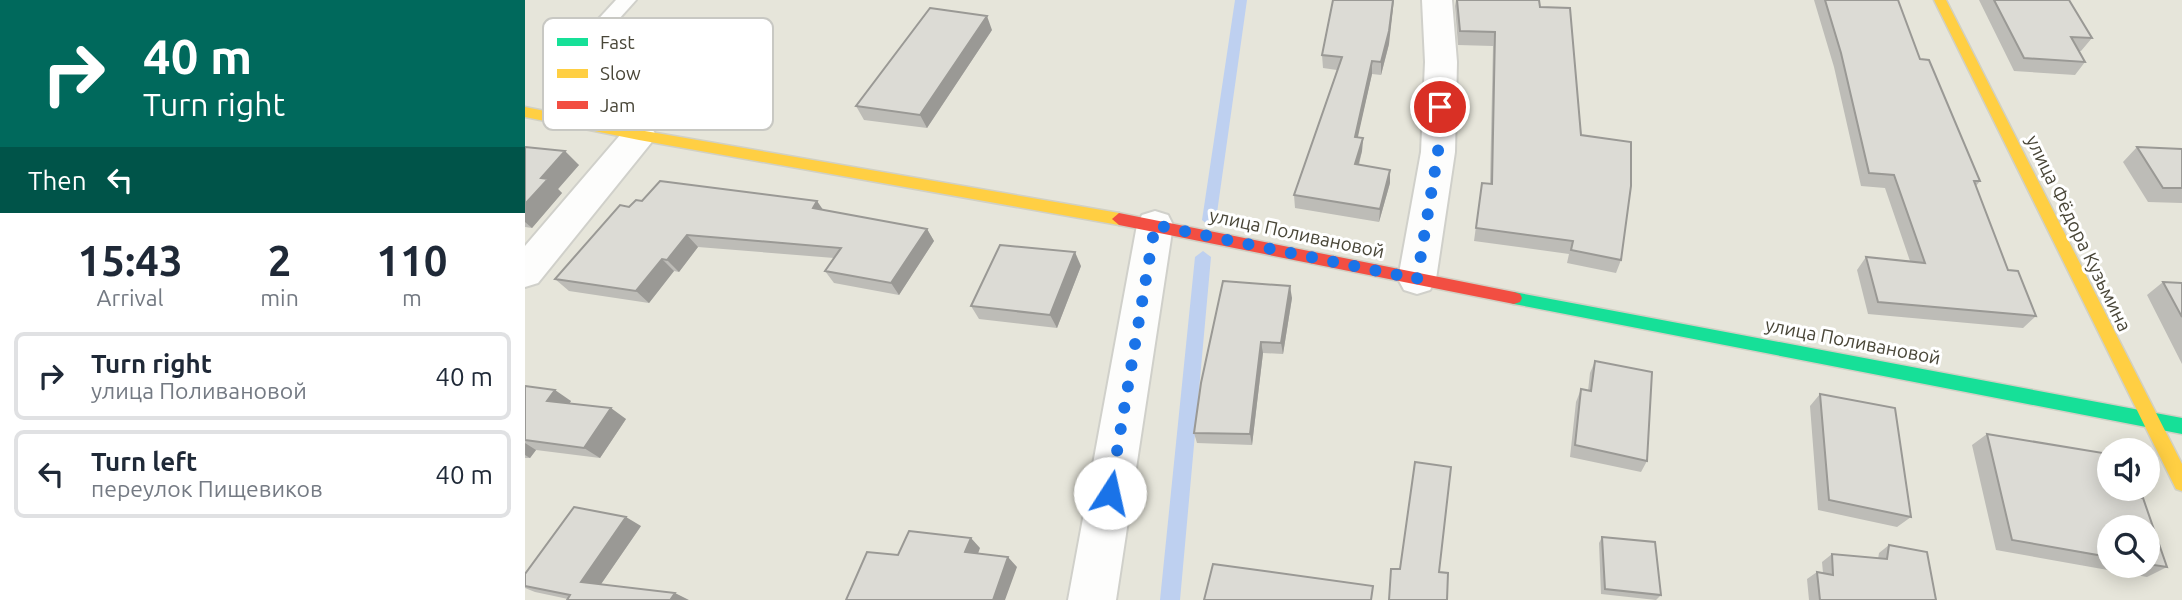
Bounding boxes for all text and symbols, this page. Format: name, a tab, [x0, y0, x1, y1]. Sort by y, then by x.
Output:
legend	[543, 18, 773, 130]
icon: right	[28, 28, 119, 119]
text: 40 m	[143, 28, 252, 83]
text: Fast	[600, 31, 635, 53]
text: Slow	[600, 62, 641, 84]
pin	[1410, 77, 1470, 137]
text: Turn right	[143, 86, 285, 122]
icon: arrive	[1421, 88, 1459, 126]
text: Jam	[600, 94, 636, 116]
street label: улица Фёдора Кузьмина	[2022, 131, 2136, 335]
icon: left	[101, 161, 139, 199]
text: Then	[28, 166, 87, 195]
street label: улица Поливановой	[1208, 204, 1386, 262]
text: 15:43	[78, 237, 183, 284]
text: 2	[268, 237, 291, 284]
text: 110	[376, 237, 447, 284]
text: Arrival	[97, 285, 164, 310]
text: min	[260, 285, 299, 310]
text: m	[402, 285, 422, 310]
street label: улица Поливановой	[1763, 313, 1943, 369]
text: Turn right	[91, 349, 212, 378]
icon: right	[32, 357, 70, 395]
text: 40 m	[435, 362, 493, 391]
text: улица Поливановой	[91, 378, 307, 403]
map controls	[2097, 438, 2160, 578]
button: sound	[2097, 438, 2160, 501]
text: Turn left	[91, 447, 197, 476]
icon: left	[32, 455, 70, 493]
position arrow	[1073, 456, 1147, 530]
text: 40 m	[435, 460, 493, 489]
text: переулок Пищевиков	[91, 476, 323, 501]
button: search	[2097, 515, 2160, 578]

